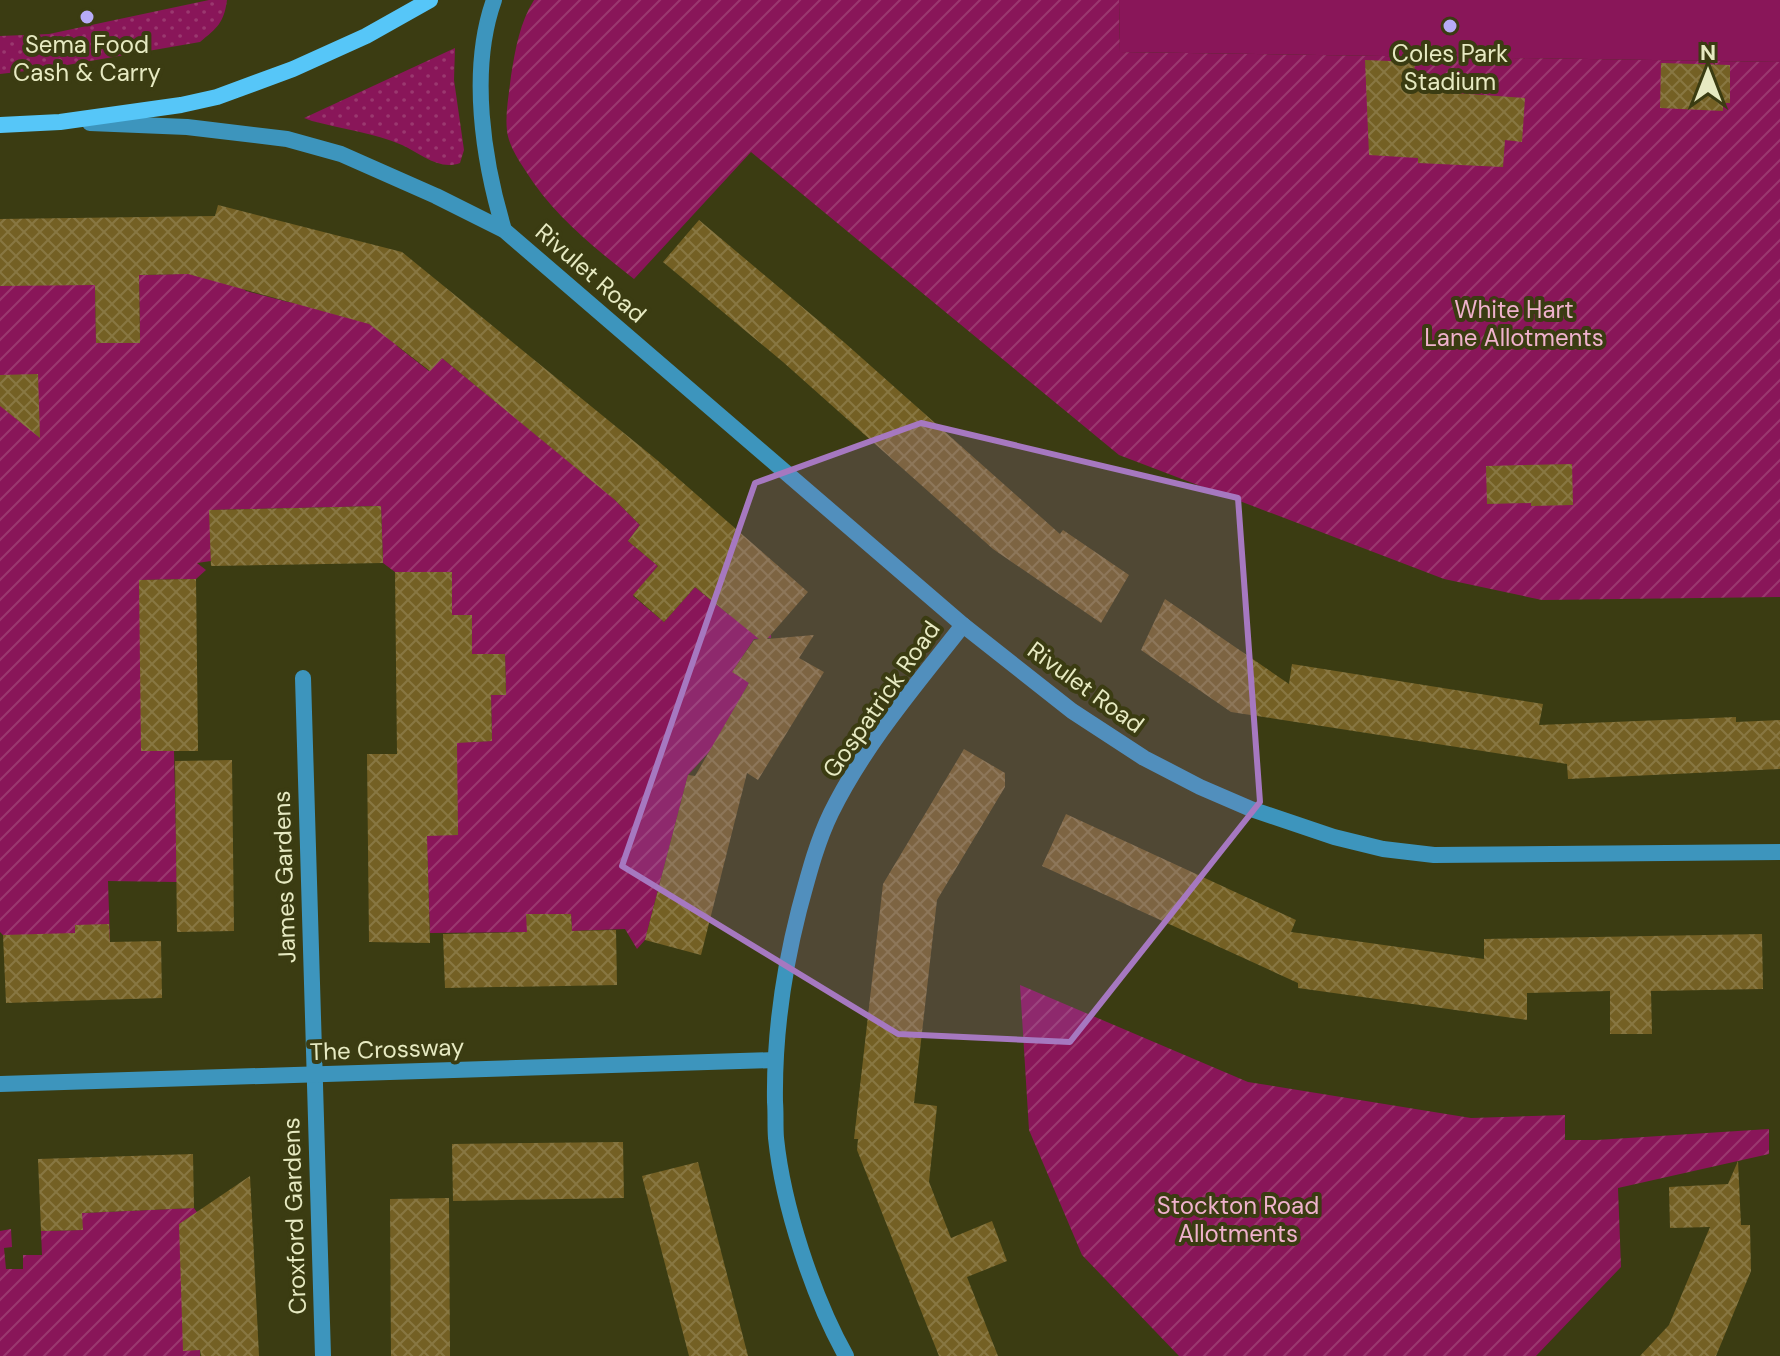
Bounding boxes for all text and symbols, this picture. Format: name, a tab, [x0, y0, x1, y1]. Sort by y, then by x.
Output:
marker: Sema Food Cash & Carry	[78, 8, 96, 26]
marker: Coles Park Stadium	[1441, 17, 1459, 35]
place label: Sema Food Cash & Carry	[13, 29, 161, 88]
north arrow	[1668, 32, 1748, 112]
place label: Coles Park Stadium	[1392, 38, 1508, 97]
text: N	[1700, 38, 1716, 67]
street label: Rivulet Road	[529, 216, 653, 330]
park label: White Hart Lane Allotments	[1424, 294, 1604, 353]
street label: Gospatrick Road	[815, 615, 947, 783]
street label: Rivulet Road	[1022, 634, 1150, 740]
street label: James Gardens	[265, 790, 303, 964]
street label: The Crossway	[309, 1031, 465, 1067]
street label: Croxford Gardens	[275, 1117, 313, 1315]
park label: Stockton Road Allotments	[1157, 1190, 1319, 1249]

